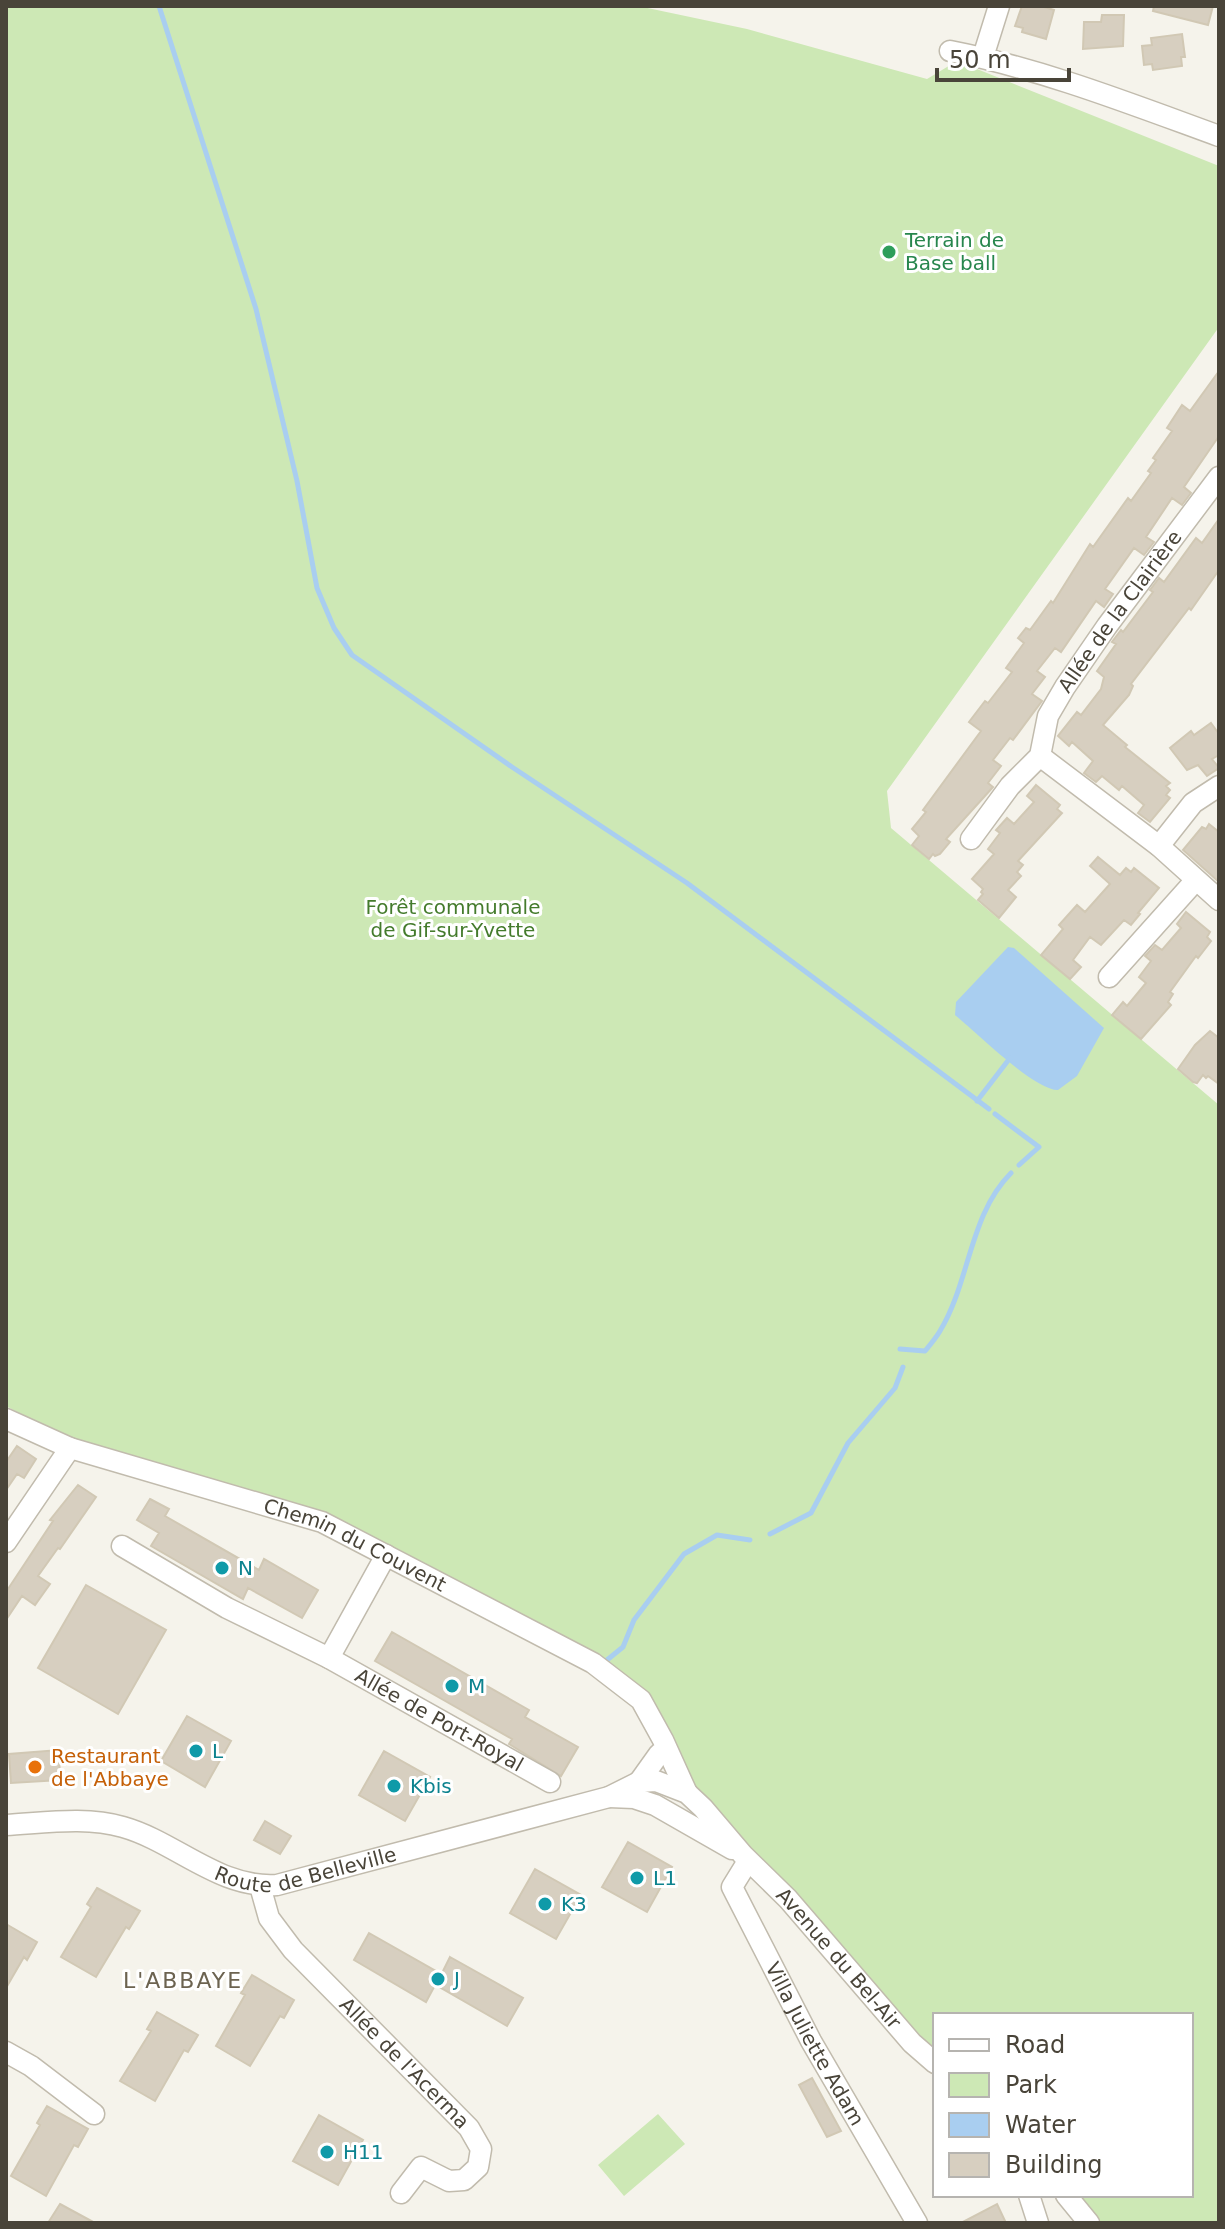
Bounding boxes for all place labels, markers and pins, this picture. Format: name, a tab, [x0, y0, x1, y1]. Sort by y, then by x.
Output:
place label: Terrain de Base ball	[904, 228, 1004, 275]
marker: Terrain de Base ball	[880, 243, 898, 261]
place label: N	[238, 1556, 253, 1580]
marker: N	[213, 1559, 231, 1577]
place label: M	[468, 1674, 485, 1698]
marker: M	[443, 1677, 461, 1695]
place label: L	[212, 1739, 224, 1763]
marker: L	[187, 1742, 205, 1760]
place label: Restaurant de l'Abbaye	[51, 1744, 169, 1791]
marker: Restaurant de l'Abbaye	[26, 1758, 44, 1776]
place label: Kbis	[410, 1774, 452, 1798]
marker: Kbis	[385, 1777, 403, 1795]
place label: L1	[653, 1866, 677, 1890]
marker: L1	[628, 1869, 646, 1887]
place label: K3	[561, 1892, 587, 1916]
marker: K3	[536, 1895, 554, 1913]
place label: J	[452, 1967, 460, 1991]
marker: J	[429, 1970, 447, 1988]
place label: H11	[343, 2140, 384, 2164]
marker: H11	[318, 2143, 336, 2161]

